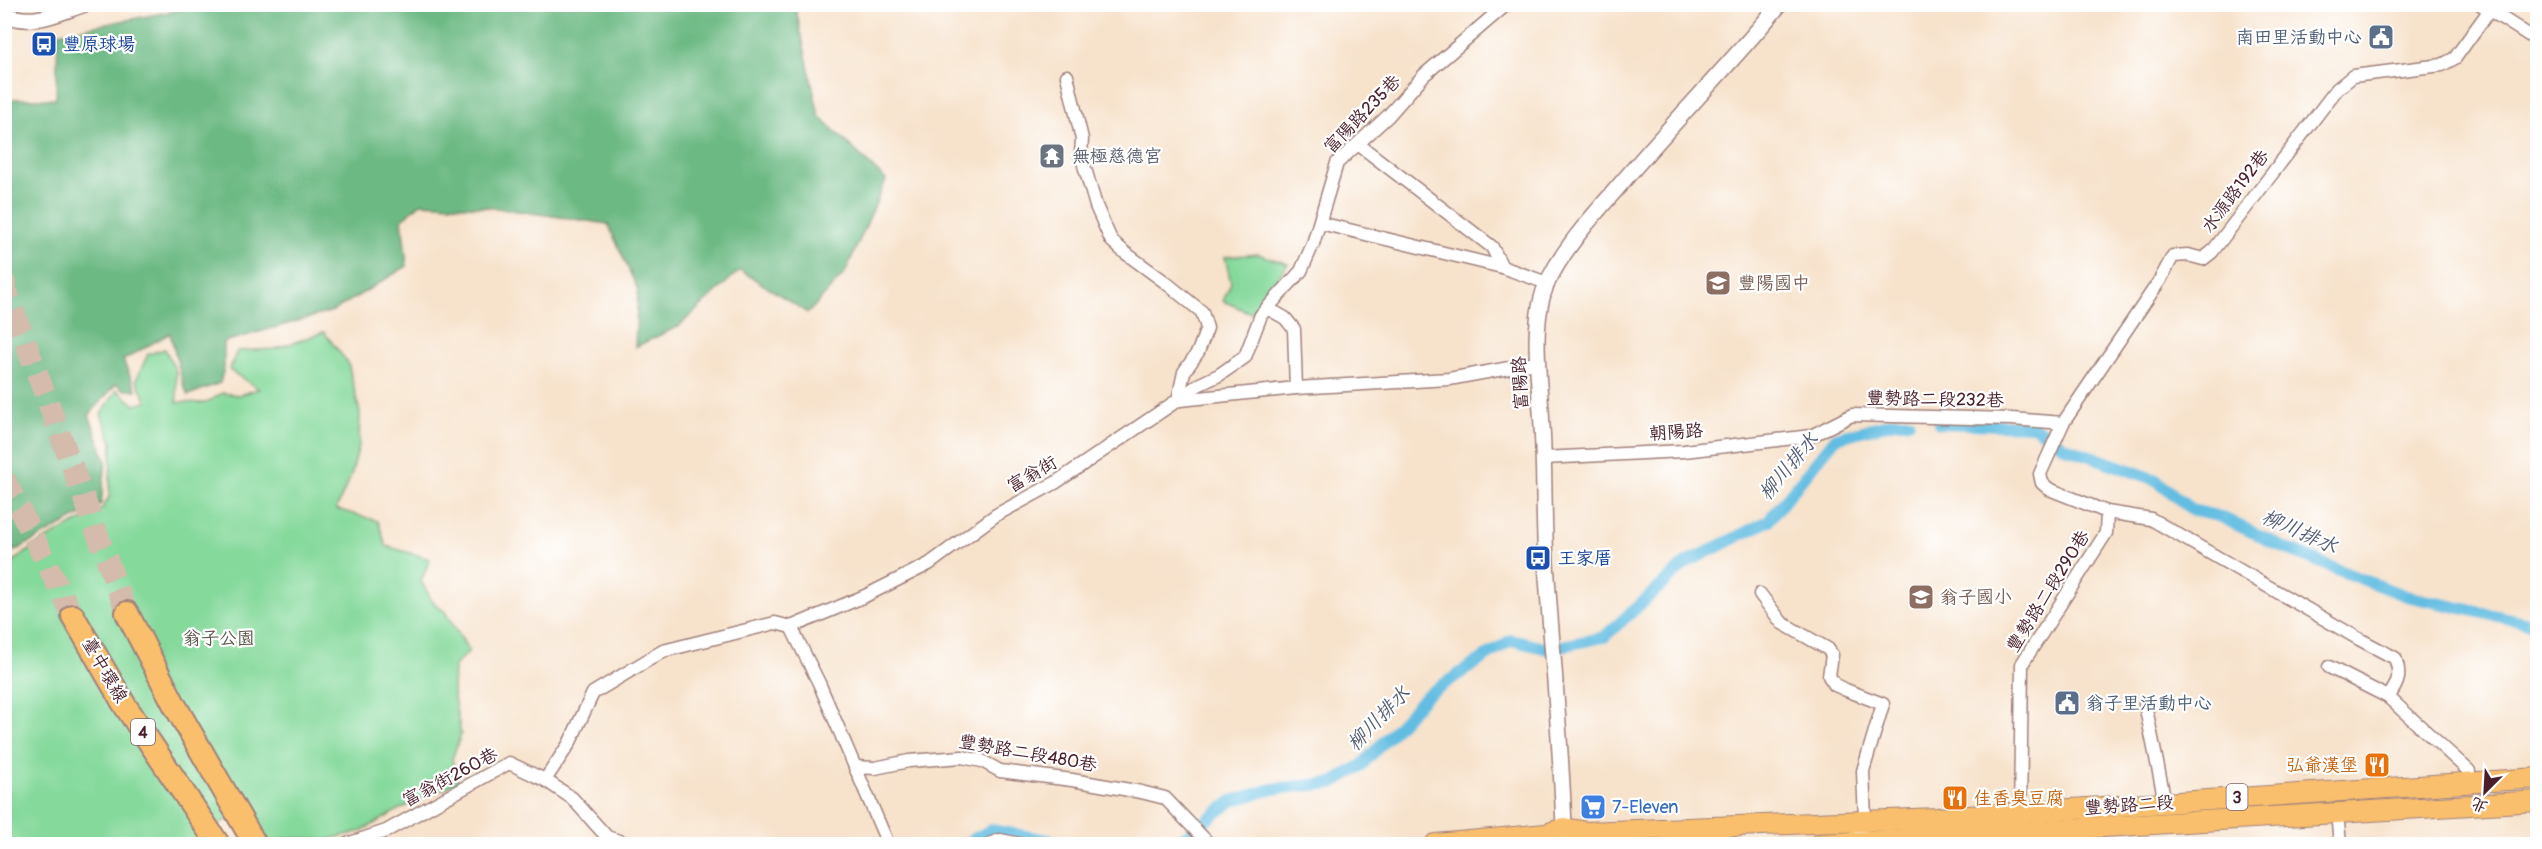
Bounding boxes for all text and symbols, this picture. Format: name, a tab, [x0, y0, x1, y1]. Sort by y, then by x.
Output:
public building icon: 南田里活動中心	[2366, 22, 2396, 52]
place label: 南田里活動中心	[2236, 26, 2362, 49]
bus stop icon: 豐原球場	[29, 29, 59, 59]
place label: 豐原球場	[63, 33, 135, 56]
street label: 富陽路235巷	[1319, 70, 1406, 159]
temple icon: 無極慈德宮	[1037, 141, 1067, 171]
place label: 無極慈德宮	[1072, 145, 1162, 168]
street label: 水源路192巷	[2197, 145, 2274, 238]
school or university icon: 豐陽國中	[1703, 268, 1733, 298]
place label: 豐陽國中	[1738, 272, 1810, 295]
street label: 富陽路	[1508, 355, 1533, 411]
street label: 豐勢路二段232巷	[1866, 387, 2004, 412]
street label: 朝陽路	[1648, 419, 1704, 446]
water label: 柳川排水	[1753, 427, 1824, 505]
street label: 富翁街	[1003, 451, 1061, 498]
water label: 柳川排水	[2258, 504, 2342, 560]
street label: 豐勢路二段290巷	[2002, 526, 2095, 657]
bus stop icon: 王家厝	[1523, 543, 1553, 573]
place label: 王家厝	[1558, 547, 1612, 570]
school or university icon: 翁子國小	[1906, 582, 1936, 612]
place label: 翁子國小	[1940, 586, 2012, 609]
park label: 翁子公園	[183, 627, 255, 650]
street label: 臺中環線	[77, 633, 133, 707]
water label: 柳川排水	[1342, 680, 1416, 756]
public building icon: 翁子里活動中心	[2052, 688, 2082, 718]
place label: 翁子里活動中心	[2086, 692, 2212, 715]
road number: 4	[131, 719, 155, 745]
street label: 豐勢路二段480巷	[957, 730, 1099, 777]
street label: 富翁街260巷	[399, 743, 502, 812]
restaurant icon: 弘爺漢堡	[2362, 750, 2392, 780]
place label: 弘爺漢堡	[2286, 754, 2358, 777]
north arrow	[2455, 762, 2515, 822]
restaurant icon: 佳香臭豆腐	[1940, 783, 1970, 813]
road number: 3	[2226, 784, 2248, 810]
place label: 佳香臭豆腐	[1974, 787, 2064, 810]
street label: 豐勢路二段	[2083, 791, 2175, 820]
supermarket icon: 7-Eleven	[1578, 792, 1608, 822]
text: 北	[2468, 792, 2491, 817]
place label: 7-Eleven	[1612, 796, 1679, 819]

